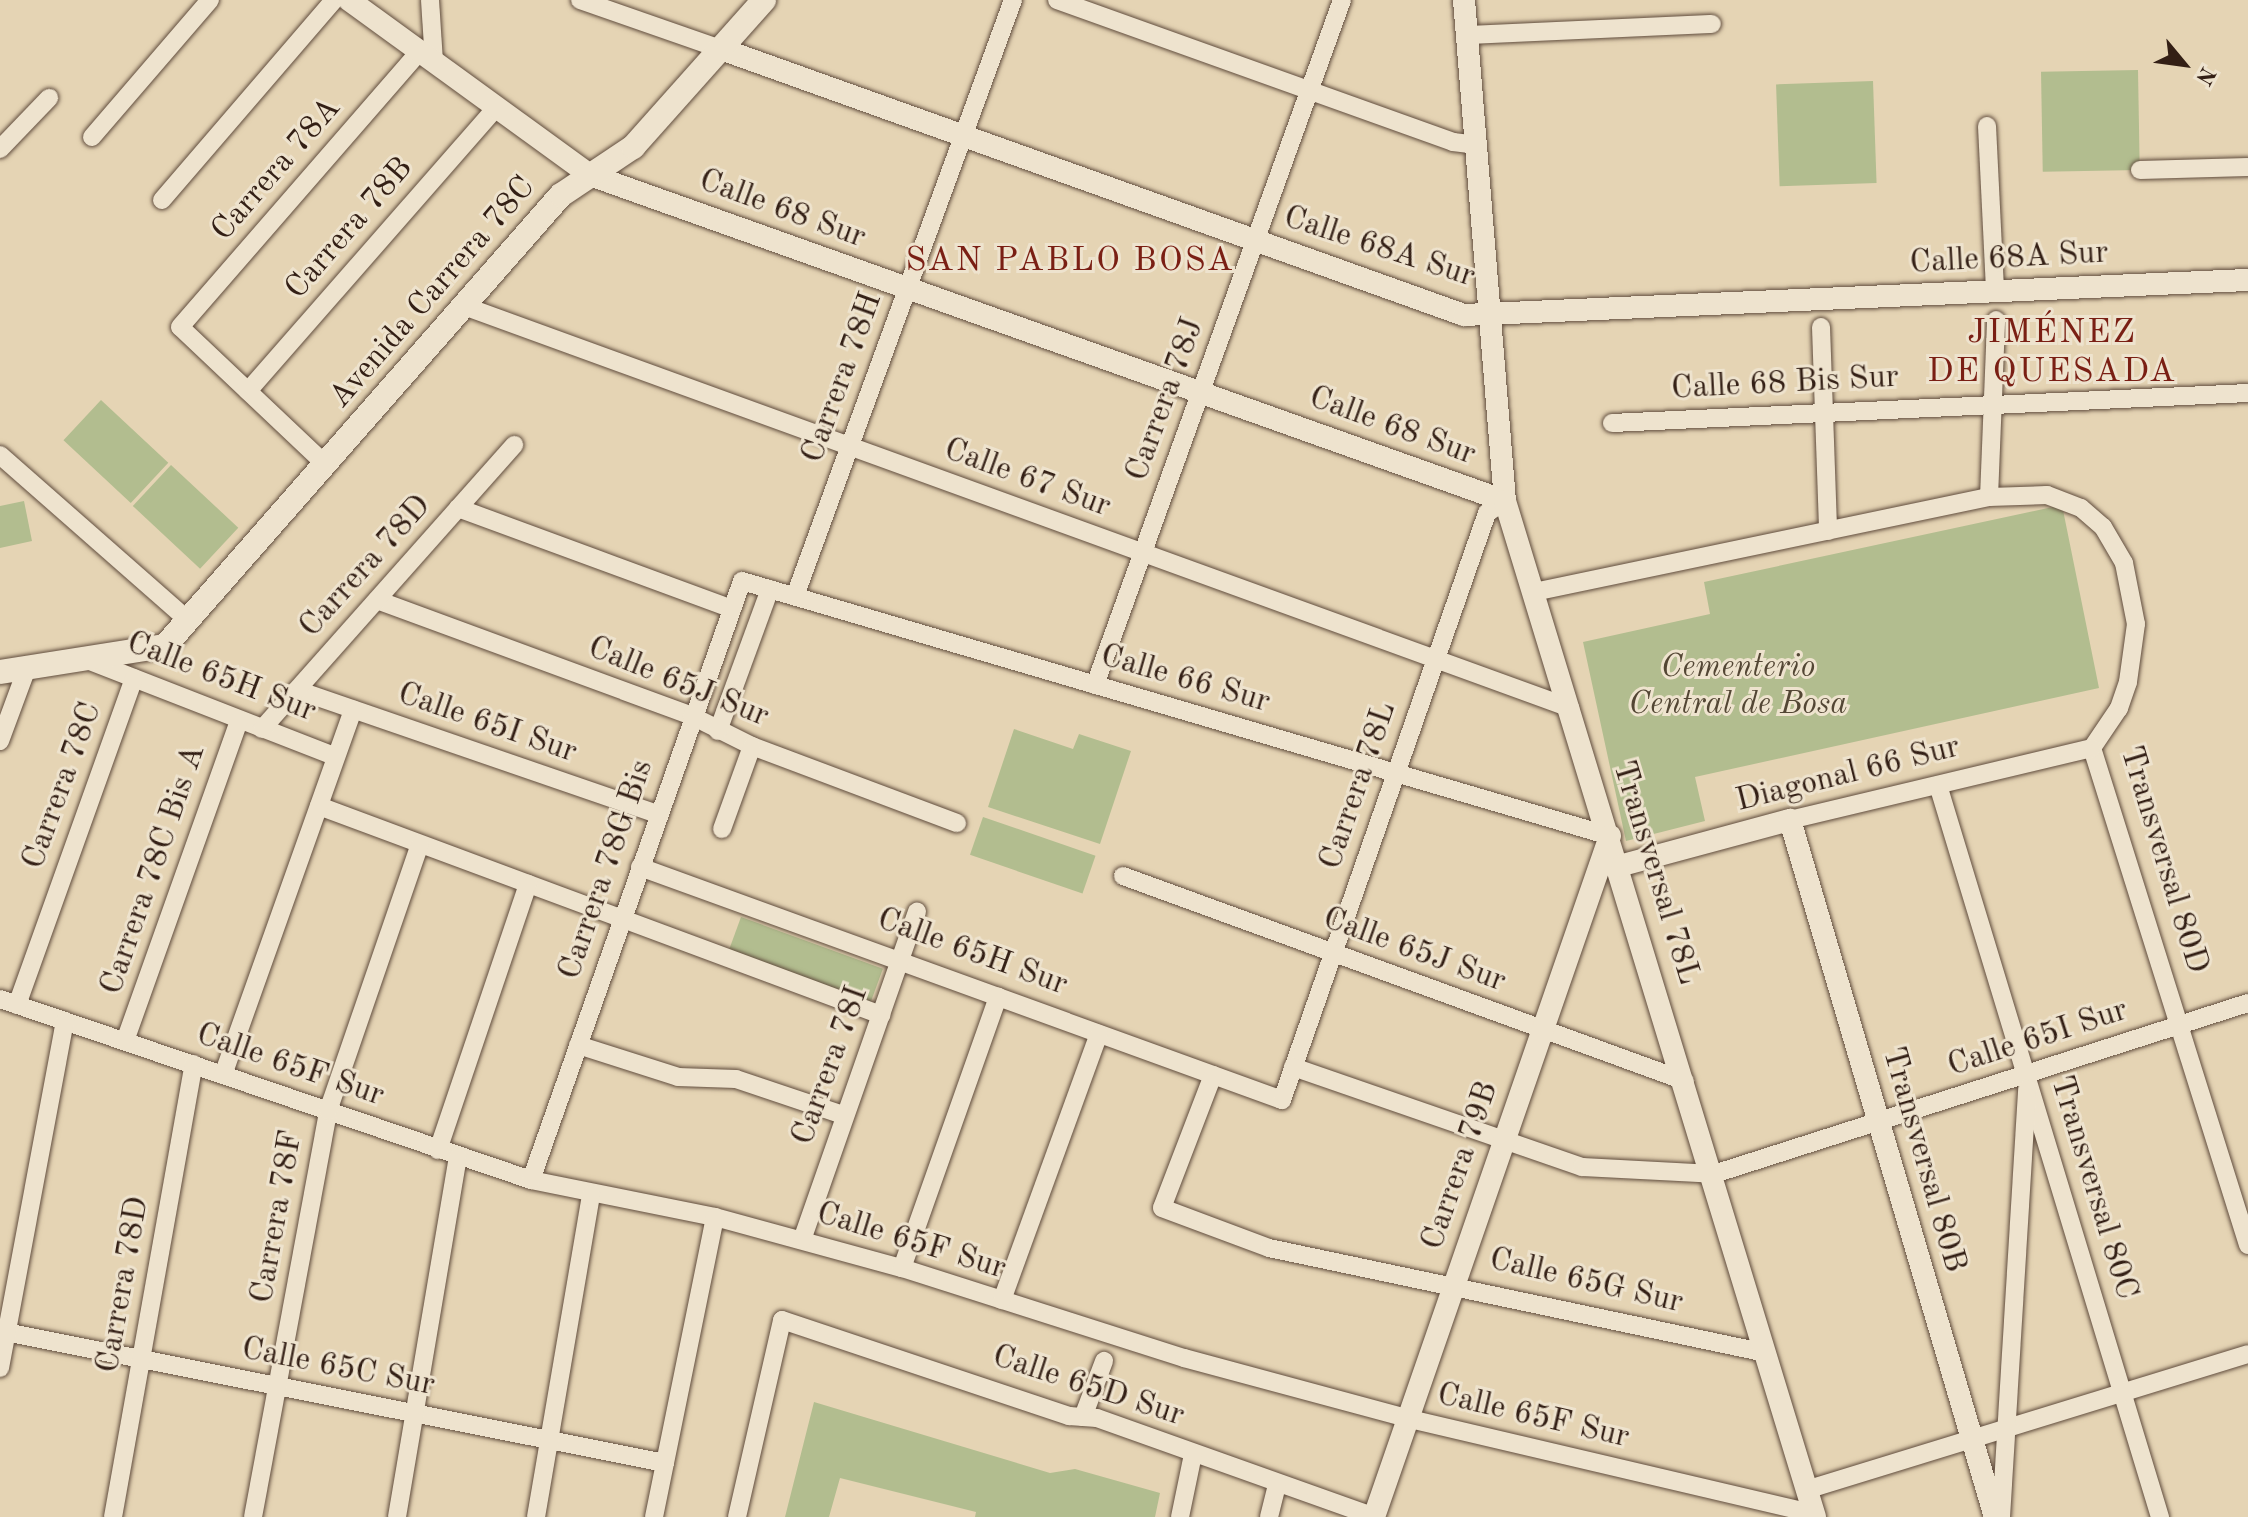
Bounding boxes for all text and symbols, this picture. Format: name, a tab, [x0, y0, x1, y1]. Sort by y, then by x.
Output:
north arrow	[2144, 24, 2224, 104]
text: N	[2191, 63, 2219, 88]
street label: Carrera 78A	[204, 90, 350, 250]
street label: Carrera 78B	[278, 150, 422, 308]
street label: Calle 68 Sur	[694, 162, 870, 258]
street label: Avenida Carrera 78C	[322, 169, 544, 417]
street label: Calle 68A Sur	[1279, 199, 1479, 297]
street label: Calle 68A Sur	[1909, 235, 2109, 283]
district label: SAN PABLO BOSA	[905, 242, 1235, 282]
street label: Carrera 78H	[794, 288, 892, 468]
street label: Carrera 78J	[1119, 313, 1213, 487]
district label: JIMÉNEZ DE QUESADA	[1927, 313, 2177, 392]
street label: Calle 68 Bis Sur	[1670, 359, 1900, 409]
street label: Calle 68 Sur	[1304, 379, 1480, 475]
street label: Calle 67 Sur	[939, 431, 1115, 527]
street label: Carrera 78D	[292, 488, 440, 646]
street label: Calle 65H Sur	[121, 624, 321, 732]
street label: Calle 65J Sur	[582, 629, 774, 737]
street label: Calle 66 Sur	[1096, 638, 1274, 722]
park label: Cementerio Central de Bosa	[1629, 650, 1847, 725]
street label: Calle 65I Sur	[392, 675, 582, 773]
street label: Carrera 78C	[15, 697, 111, 875]
street label: Carrera 78L	[1312, 697, 1406, 875]
street label: Diagonal 66 Sur	[1732, 729, 1964, 821]
street label: Carrera 78C Bis A	[93, 740, 215, 1000]
street label: Transversal 80D	[2110, 742, 2216, 978]
street label: Carrera 78G Bis	[551, 755, 663, 985]
street label: Transversal 78L	[1603, 756, 1707, 990]
street label: Calle 65J Sur	[1317, 900, 1511, 1002]
street label: Calle 65H Sur	[872, 901, 1072, 1005]
street label: Carrera 78I	[785, 982, 877, 1150]
street label: Calle 65I Sur	[1943, 992, 2133, 1086]
street label: Calle 65F Sur	[191, 1016, 389, 1116]
street label: Transversal 80B	[1872, 1043, 1974, 1277]
street label: Transversal 80C	[2041, 1071, 2145, 1305]
street label: Carrera 79B	[1414, 1077, 1508, 1255]
street label: Carrera 78F	[244, 1128, 312, 1306]
street label: Carrera 78D	[90, 1194, 158, 1376]
street label: Calle 65F Sur	[812, 1195, 1010, 1289]
street label: Calle 65G Sur	[1486, 1241, 1686, 1323]
street label: Calle 65C Sur	[238, 1330, 438, 1406]
street label: Calle 65D Sur	[987, 1338, 1189, 1436]
street label: Calle 65F Sur	[1433, 1376, 1633, 1458]

